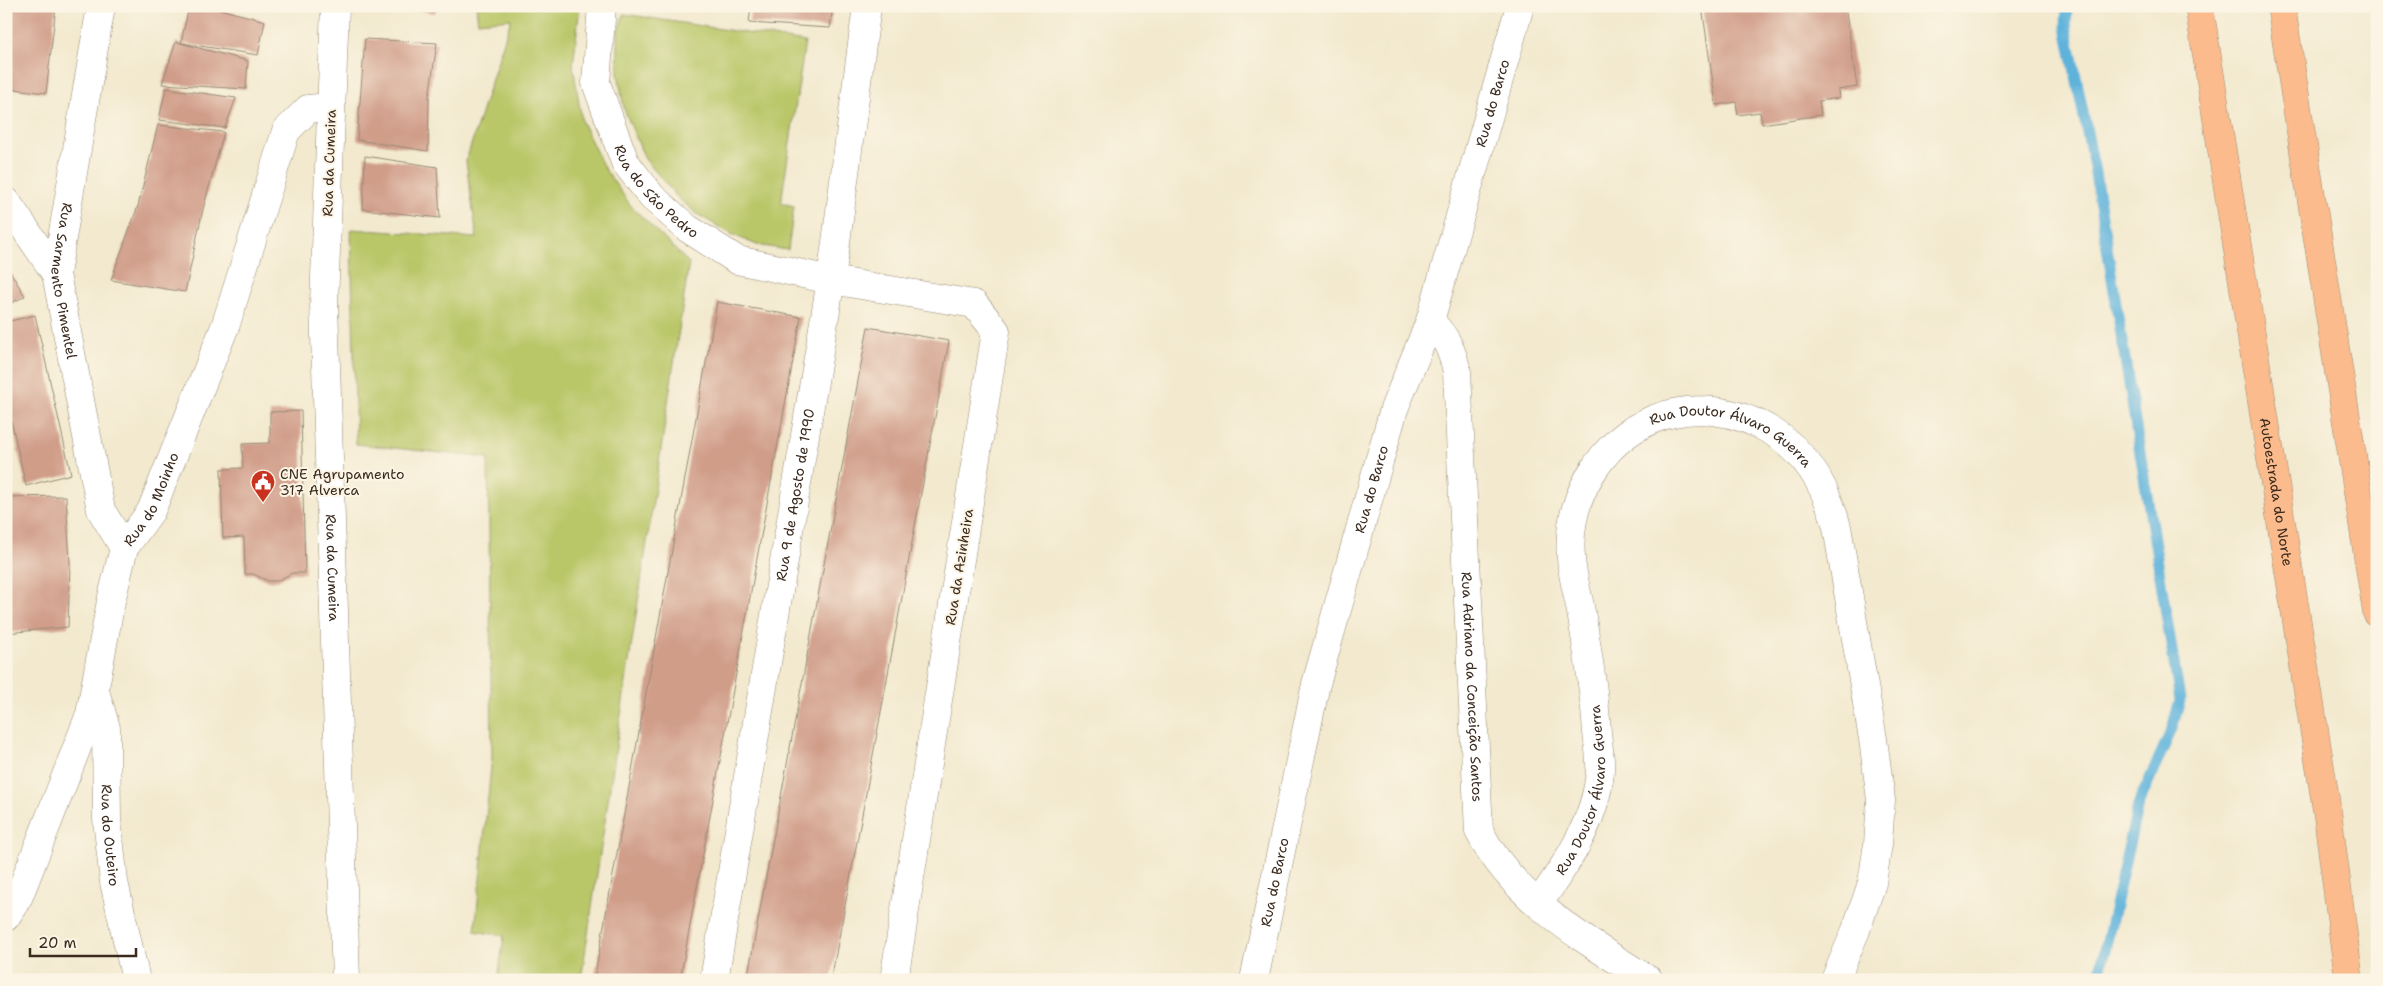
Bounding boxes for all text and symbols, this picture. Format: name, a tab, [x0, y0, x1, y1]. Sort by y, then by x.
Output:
street label: Rua do Barco	[1471, 57, 1513, 149]
street label: Rua da Cumeira	[318, 109, 340, 217]
street label: Rua do São Pedro	[610, 142, 702, 242]
street label: Rua Sarmento Pimentel	[47, 202, 81, 361]
street label: Rua Doutor Álvaro Guerra	[1647, 401, 1816, 471]
street label: Rua 9 de Agosto de 1990	[772, 407, 818, 582]
street label: Autoestrada do Norte	[2256, 416, 2297, 567]
street label: Rua do Barco	[1350, 443, 1392, 535]
street label: Rua do Moinho	[119, 450, 183, 550]
place label: CNE Agrupamento 317 Alverca	[280, 465, 404, 499]
public building icon: CNE Agrupamento 317 Alverca	[250, 469, 276, 503]
street label: Rua da Azinheira	[941, 507, 977, 626]
street label: Rua da Cumeira	[322, 514, 343, 622]
street label: Rua Adriano da Conceição Santos	[1458, 571, 1487, 802]
street label: Rua Doutor Álvaro Guerra	[1552, 704, 1609, 878]
street label: Rua do Outeiro	[98, 784, 123, 887]
street label: Rua do Barco	[1256, 836, 1293, 928]
scale bar	[30, 926, 136, 958]
text: 20 m	[38, 933, 77, 953]

